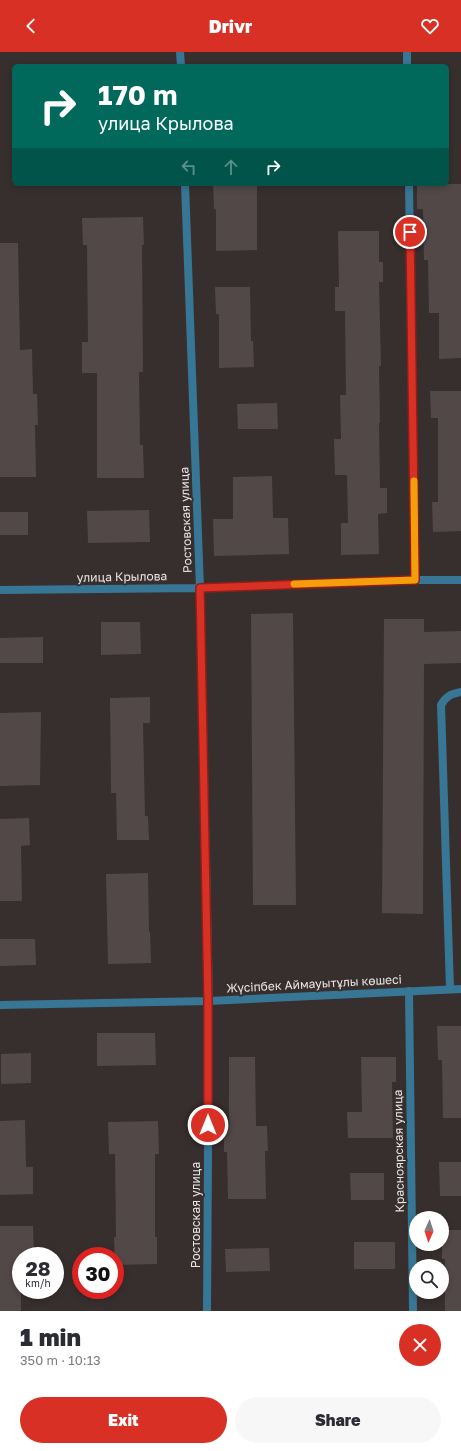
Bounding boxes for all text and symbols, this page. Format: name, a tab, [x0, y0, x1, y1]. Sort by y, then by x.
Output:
icon: back	[20, 15, 42, 37]
text: Drivr	[209, 15, 252, 37]
icon: heart	[419, 15, 441, 37]
text: 170 m	[98, 78, 177, 111]
icon: right	[32, 80, 84, 132]
text: улица Крылова	[98, 112, 234, 134]
icon: left	[178, 156, 200, 178]
icon: ahead	[220, 156, 242, 178]
icon: right	[262, 156, 284, 178]
pin	[393, 215, 427, 249]
icon: arrive	[399, 221, 421, 243]
street label: Ростовская улица	[176, 467, 195, 573]
street label: улица Крылова	[77, 568, 167, 585]
street label: Жүсіпбек Аймауытұлы көшесі	[226, 971, 402, 996]
street label: Красноярская улица	[390, 1089, 407, 1213]
position arrow	[187, 1104, 229, 1146]
street label: Ростовская улица	[188, 1162, 203, 1268]
north arrow	[409, 1211, 449, 1251]
map controls	[409, 1211, 449, 1299]
speed limit sign: 30	[72, 1247, 124, 1299]
text: 28	[25, 1256, 50, 1280]
button: search	[409, 1259, 449, 1299]
text: km/h	[25, 1277, 51, 1289]
text: 1 min	[20, 1322, 81, 1351]
button: close	[399, 1324, 441, 1366]
text: 350 m · 10:13	[20, 1352, 101, 1368]
button: Exit	[20, 1397, 227, 1443]
button: Share	[235, 1397, 441, 1443]

